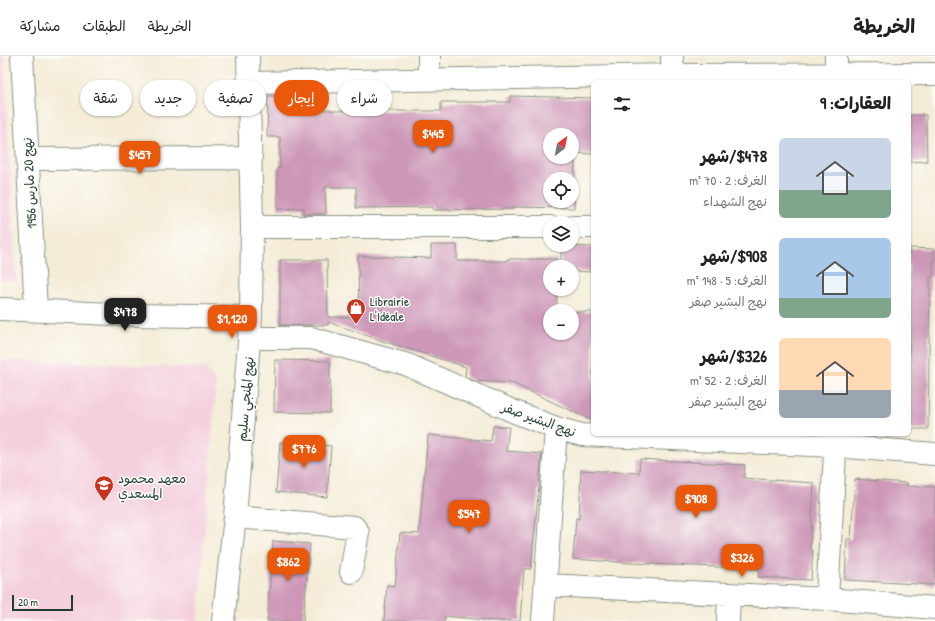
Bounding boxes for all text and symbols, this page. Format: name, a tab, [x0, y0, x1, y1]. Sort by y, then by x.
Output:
text: الخريطة	[853, 13, 915, 39]
text: مشاركة	[20, 16, 60, 35]
text: الطبقات	[82, 16, 126, 35]
text: الخريطة	[148, 16, 191, 35]
chip: شقة	[80, 80, 132, 116]
chip: جديد	[140, 80, 196, 116]
chip: تصفية	[204, 80, 266, 116]
chip: إيجار	[274, 80, 329, 116]
chip: شراء	[337, 80, 392, 116]
text: العقارات: 9	[820, 91, 891, 114]
icon: filters	[611, 93, 633, 115]
pin: $445	[409, 120, 457, 154]
text: $445	[422, 124, 444, 142]
north arrow	[543, 128, 579, 164]
map controls	[543, 128, 579, 340]
street label: نهج 20 مارس 1956	[18, 137, 41, 229]
pin: $457	[116, 141, 164, 175]
text: $478/شهر	[701, 144, 767, 167]
text: $457	[128, 145, 152, 163]
icon: home	[811, 154, 859, 202]
text: الغرف: 2 · 70 m²	[689, 171, 767, 189]
button: locate	[543, 172, 579, 208]
text: نهج الشهداء	[703, 192, 767, 210]
button: layers	[543, 216, 579, 252]
text: $908/شهر	[702, 244, 767, 267]
icon: home	[811, 254, 859, 302]
button: +	[543, 260, 579, 296]
text: الغرف: 5 · 148 m²	[687, 271, 767, 289]
place label: Librairie L'Idéale	[370, 292, 409, 325]
text: نهج البشير صفر	[689, 292, 767, 310]
shop icon: Librairie L'Idéale	[345, 297, 367, 325]
pin: $478	[101, 298, 149, 332]
text: $478	[113, 302, 137, 320]
button: −	[543, 304, 579, 340]
pin: $1,120	[199, 305, 265, 339]
text: $1,120	[217, 309, 247, 327]
text: $326/شهر	[701, 344, 767, 367]
icon: home	[811, 354, 859, 402]
street label: نهج المنجي سليم	[232, 356, 261, 442]
text: الغرف: 2 · 52 m²	[690, 371, 767, 389]
text: نهج البشير صفر	[689, 392, 767, 410]
street label: نهج البشير صفر	[498, 397, 579, 442]
pin: $776	[280, 435, 328, 469]
text: $776	[292, 439, 316, 457]
place label: معهد محمود المسعدي	[118, 469, 186, 503]
school or university icon: معهد محمود المسعدي	[93, 474, 115, 502]
pin: $908	[672, 485, 720, 519]
text: $908	[685, 489, 707, 507]
pin: $547	[445, 500, 493, 534]
text: $547	[457, 504, 481, 522]
pin: $326	[718, 544, 766, 578]
pin: $862	[264, 548, 312, 582]
text: $326	[730, 548, 754, 566]
text: $862	[276, 552, 300, 570]
scale bar	[12, 593, 73, 612]
text: 20 m	[18, 595, 38, 609]

